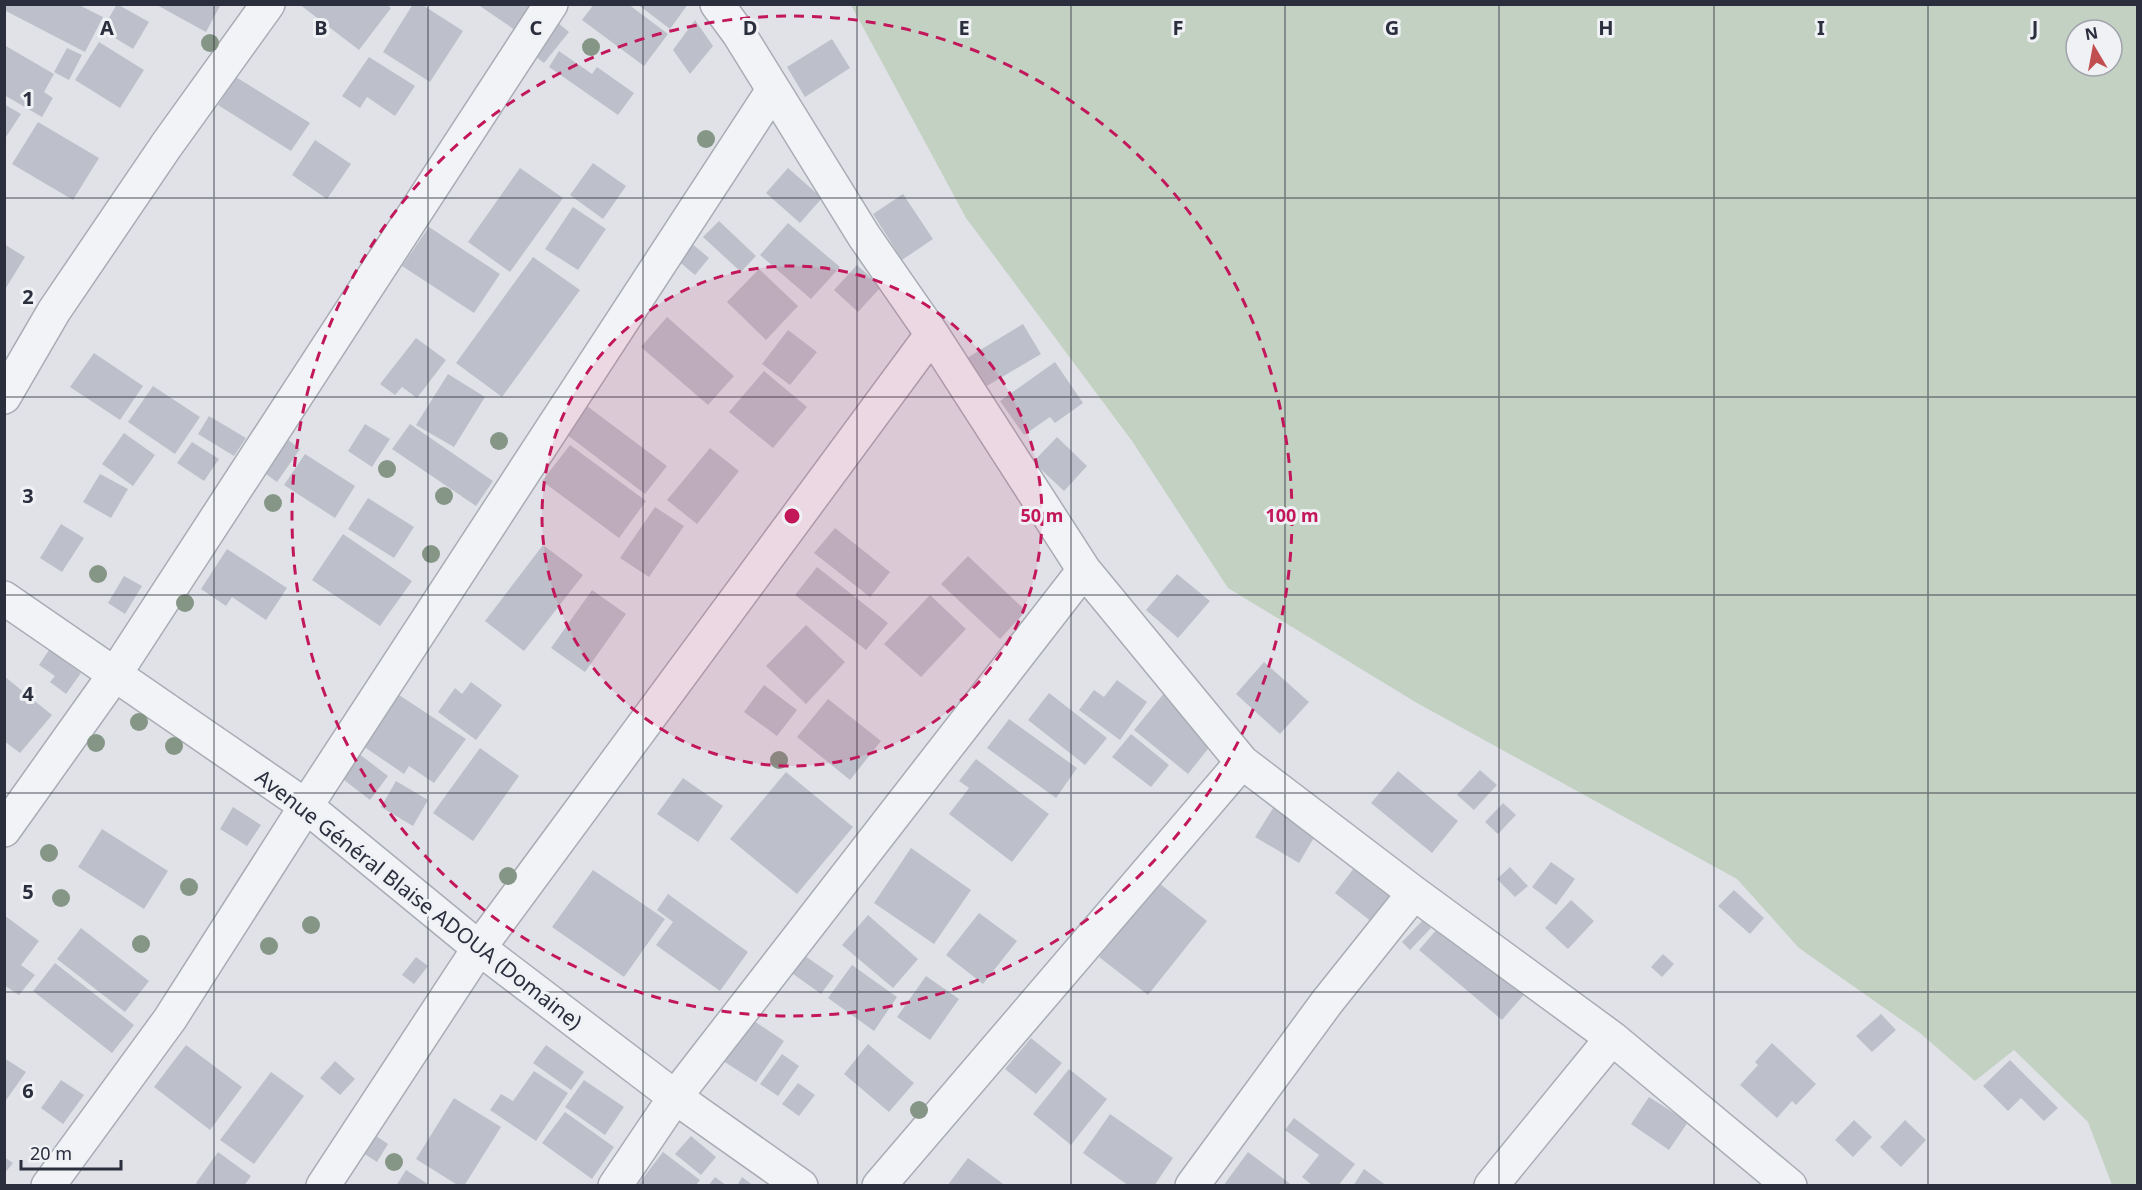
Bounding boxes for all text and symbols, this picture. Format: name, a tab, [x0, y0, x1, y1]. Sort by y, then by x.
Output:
text: A	[100, 14, 114, 41]
text: B	[314, 14, 328, 41]
text: C	[530, 14, 543, 41]
text: D	[743, 14, 757, 41]
text: E	[958, 14, 970, 41]
text: F	[1173, 14, 1183, 41]
text: G	[1385, 14, 1399, 41]
text: H	[1598, 14, 1614, 41]
text: I	[1817, 14, 1825, 41]
text: J	[2030, 14, 2038, 41]
north arrow	[2064, 18, 2124, 78]
text: N	[2083, 21, 2100, 45]
text: 1	[22, 85, 34, 112]
text: 2	[22, 283, 34, 310]
text: 3	[22, 482, 34, 509]
text: 50 m	[1021, 503, 1063, 527]
text: 100 m	[1265, 503, 1319, 527]
centre of rings	[782, 506, 802, 526]
text: 4	[22, 680, 34, 707]
street label: Avenue Général Blaise ADOUA (Domaine)	[250, 763, 588, 1035]
text: 5	[22, 878, 34, 905]
text: 6	[22, 1077, 34, 1104]
scale bar	[21, 1133, 122, 1171]
text: 20 m	[30, 1141, 72, 1165]

